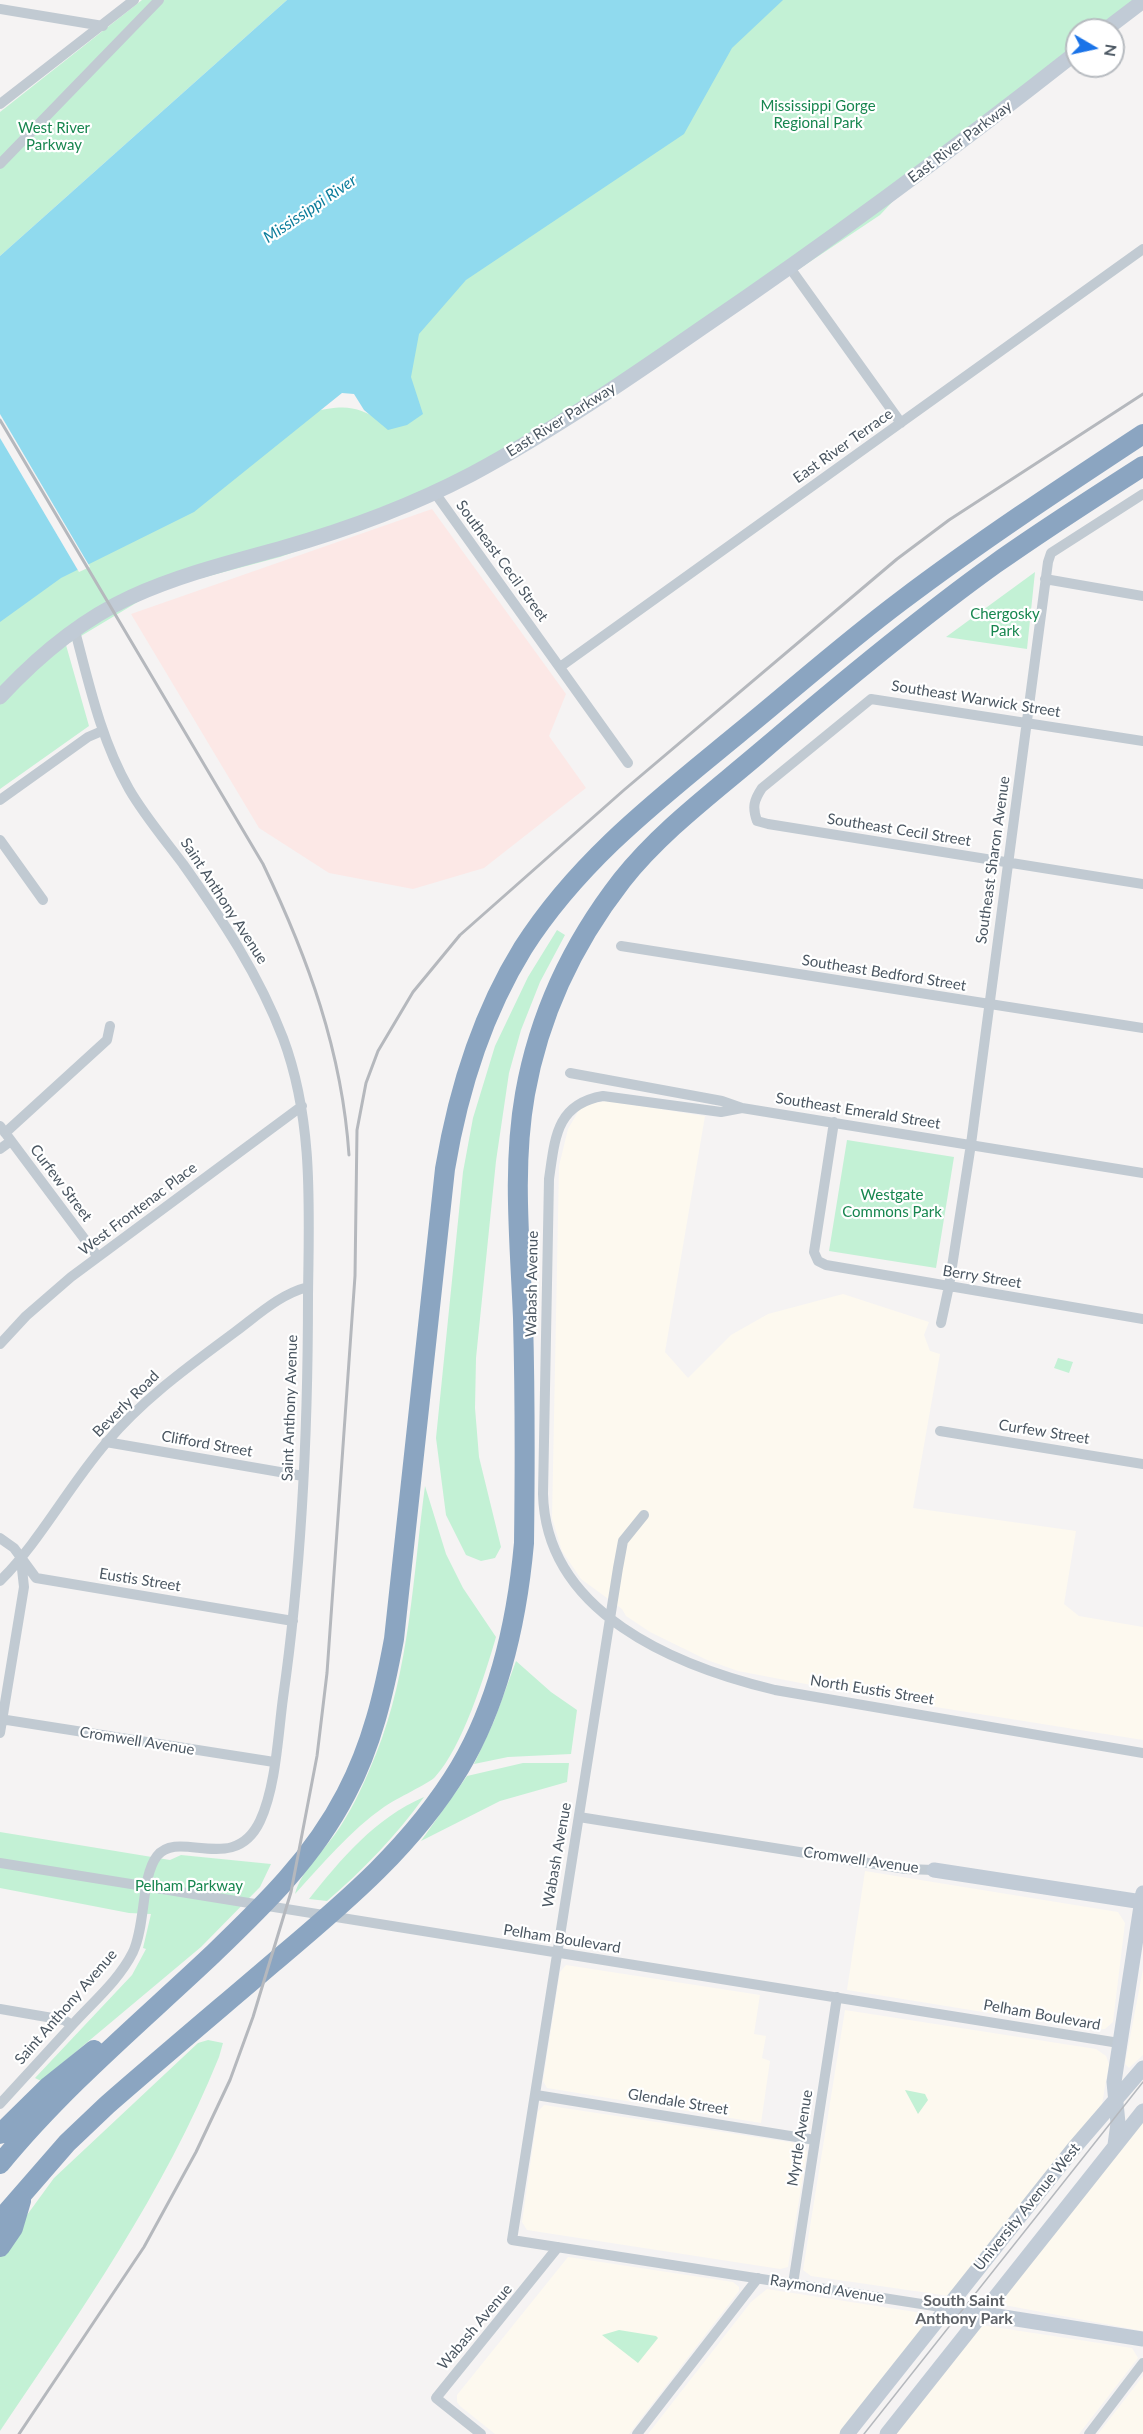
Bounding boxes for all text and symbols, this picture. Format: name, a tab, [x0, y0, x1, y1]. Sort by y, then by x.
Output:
north arrow	[1065, 18, 1125, 78]
text: N	[1101, 43, 1122, 58]
park label: Mississippi Gorge Regional Park	[760, 97, 876, 132]
street label: East River Parkway	[905, 97, 1015, 187]
park label: West River Parkway	[18, 119, 90, 154]
water label: Mississippi River	[260, 171, 360, 247]
street label: East River Parkway	[503, 379, 619, 461]
street label: East River Terrace	[790, 405, 896, 487]
street label: Southeast Cecil Street	[452, 497, 552, 625]
park label: Chergosky Park	[970, 605, 1040, 640]
street label: Southeast Warwick Street	[890, 677, 1062, 721]
street label: Southeast Sharon Avenue	[972, 775, 1014, 945]
street label: Southeast Cecil Street	[826, 810, 972, 850]
street label: Saint Anthony Avenue	[177, 835, 271, 967]
street label: Southeast Bedford Street	[801, 951, 967, 995]
street label: Southeast Emerald Street	[774, 1089, 942, 1133]
street label: Curfew Street	[26, 1141, 96, 1225]
street label: West Frontenac Place	[75, 1159, 201, 1259]
park label: Westgate Commons Park	[842, 1186, 942, 1221]
street label: Wabash Avenue	[522, 1231, 542, 1337]
street label: Berry Street	[941, 1262, 1023, 1292]
street label: Saint Anthony Avenue	[278, 1334, 302, 1482]
street label: Beverly Road	[89, 1367, 163, 1441]
street label: Curfew Street	[997, 1416, 1091, 1448]
street label: Clifford Street	[160, 1427, 254, 1461]
street label: Eustis Street	[98, 1565, 182, 1595]
street label: North Eustis Street	[809, 1671, 935, 1709]
street label: Cromwell Avenue	[78, 1723, 196, 1759]
street label: Wabash Avenue	[539, 1801, 575, 1909]
street label: Cromwell Avenue	[802, 1843, 920, 1877]
park label: Pelham Parkway	[135, 1877, 243, 1895]
street label: Pelham Boulevard	[502, 1921, 622, 1957]
street label: Saint Anthony Avenue	[11, 1946, 121, 2068]
street label: Pelham Boulevard	[982, 1996, 1102, 2034]
street label: Glendale Street	[627, 2085, 729, 2119]
street label: Myrtle Avenue	[784, 2089, 816, 2187]
street label: University Avenue West	[970, 2140, 1084, 2274]
street label: Raymond Avenue	[769, 2271, 885, 2307]
street label: Wabash Avenue	[434, 2280, 516, 2374]
district label: South Saint Anthony Park	[915, 2291, 1013, 2329]

